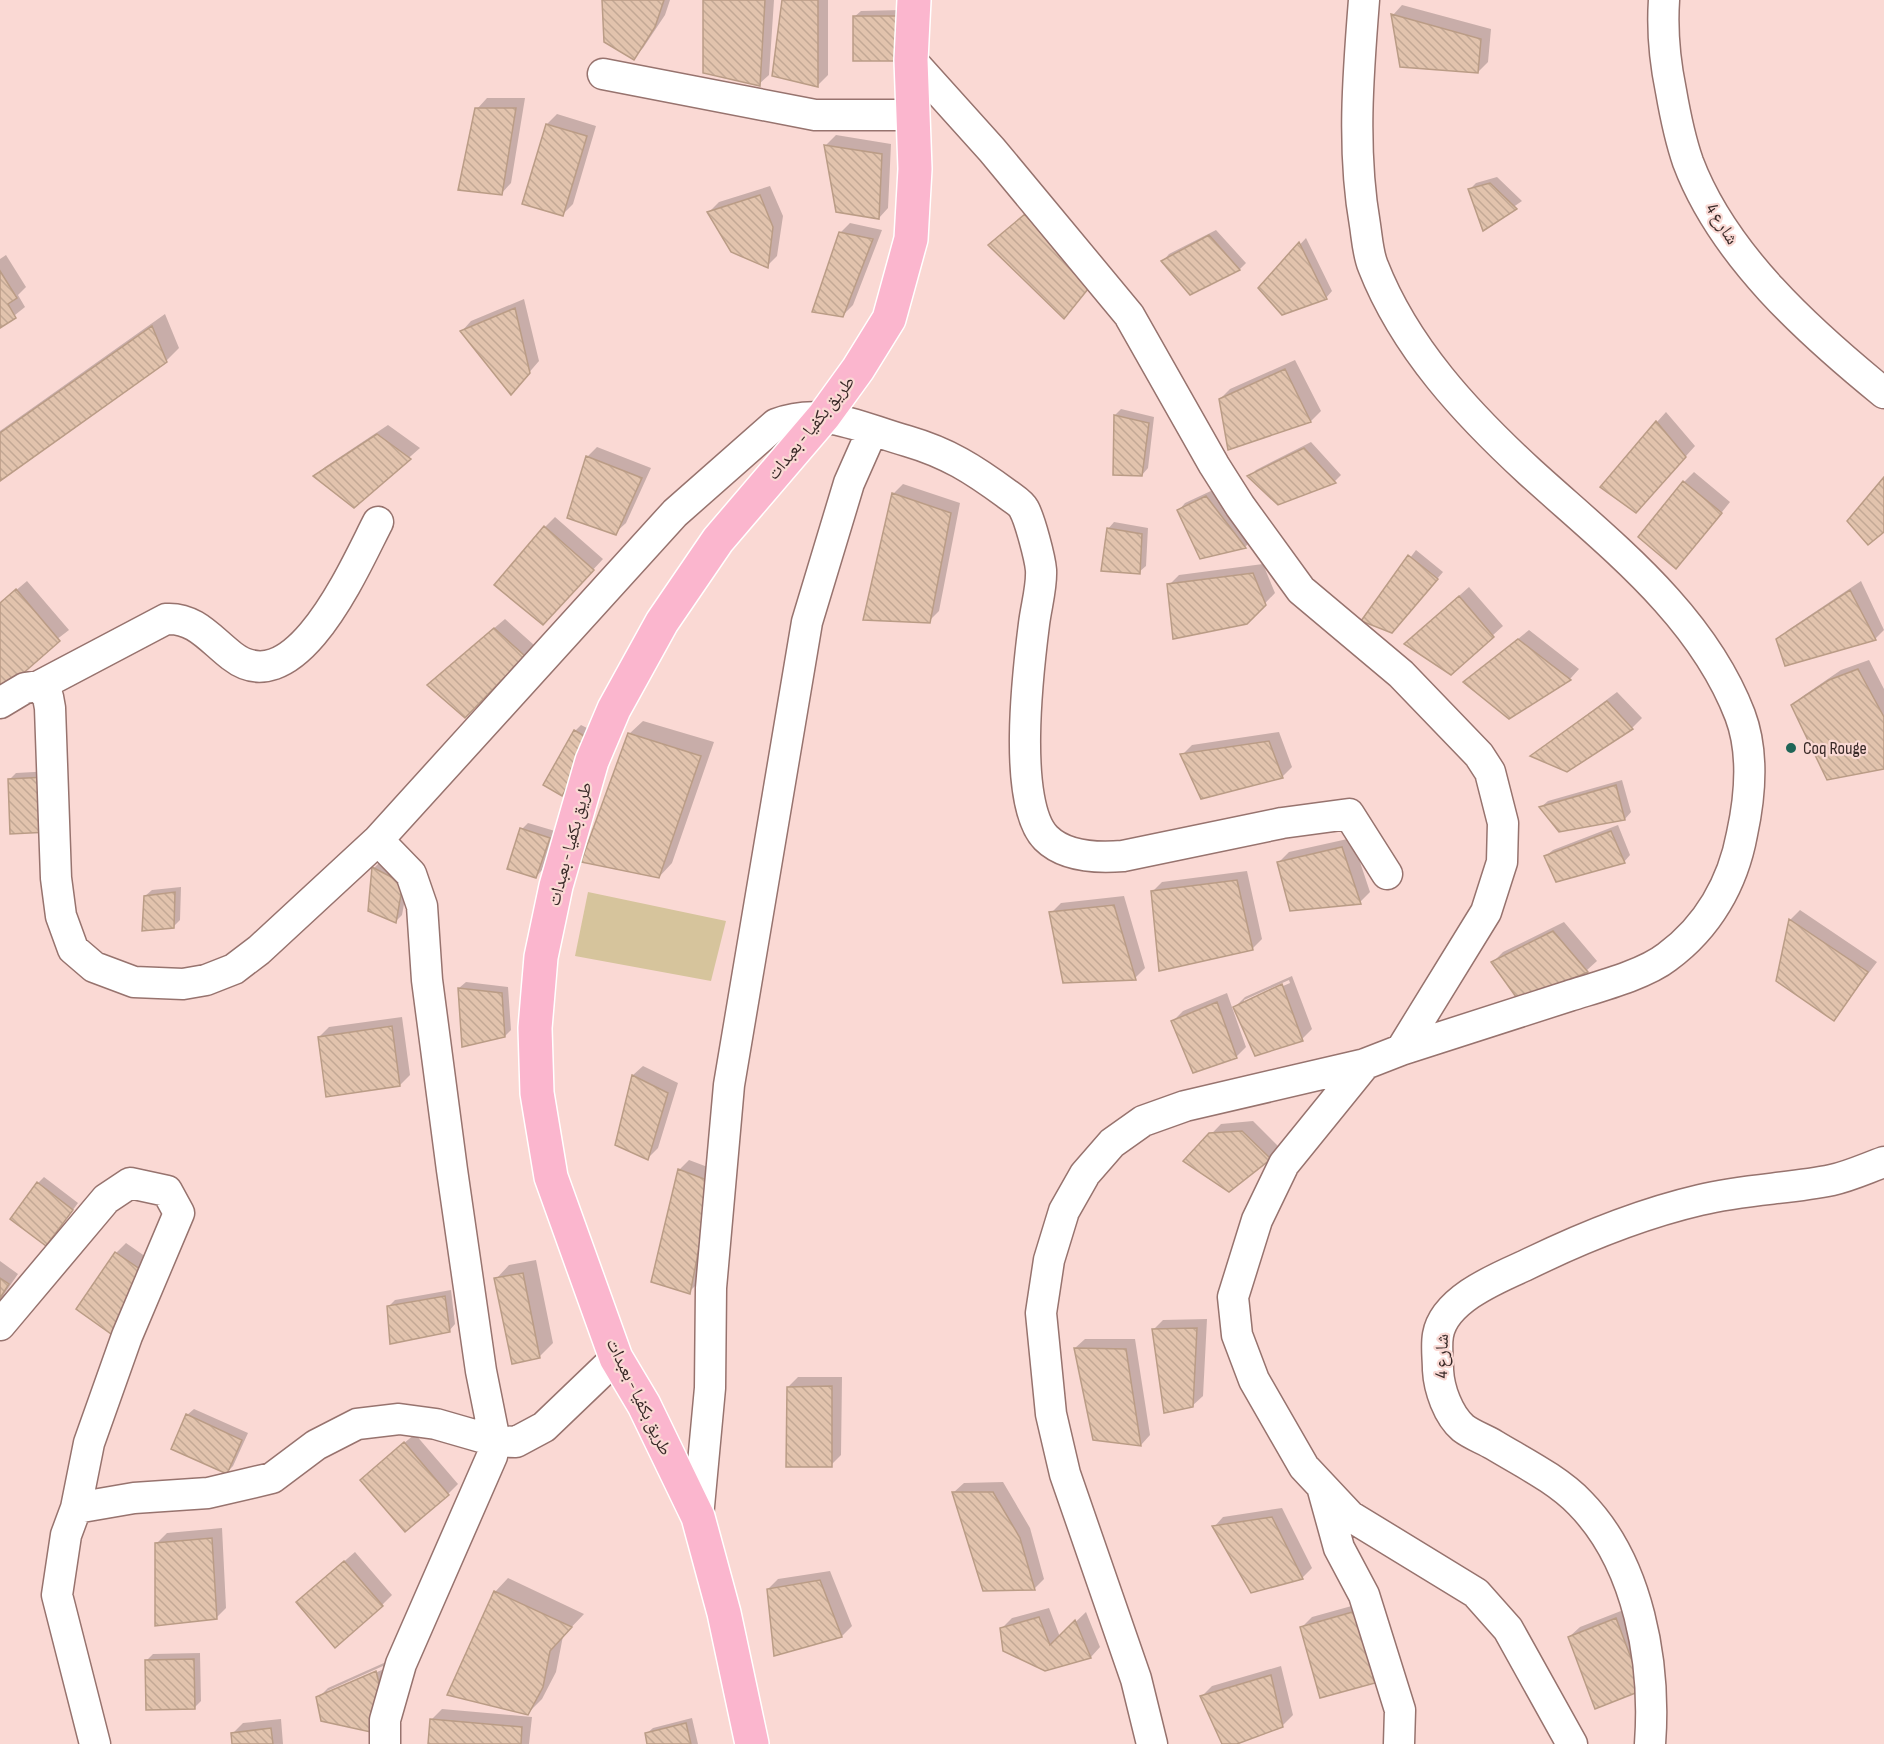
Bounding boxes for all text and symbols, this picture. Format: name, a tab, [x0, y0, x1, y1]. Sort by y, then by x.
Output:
street label: شارع 4	[1701, 200, 1743, 248]
street label: طريق بكفيا - بعبدات	[763, 372, 859, 484]
place label: Coq Rouge	[1803, 738, 1867, 759]
marker: Coq Rouge	[1784, 741, 1798, 755]
street label: طريق بكفيا - بعبدات	[543, 780, 597, 908]
street label: شارع 4	[1431, 1334, 1453, 1378]
street label: طريق بكفيا - بعبدات	[602, 1335, 676, 1459]

